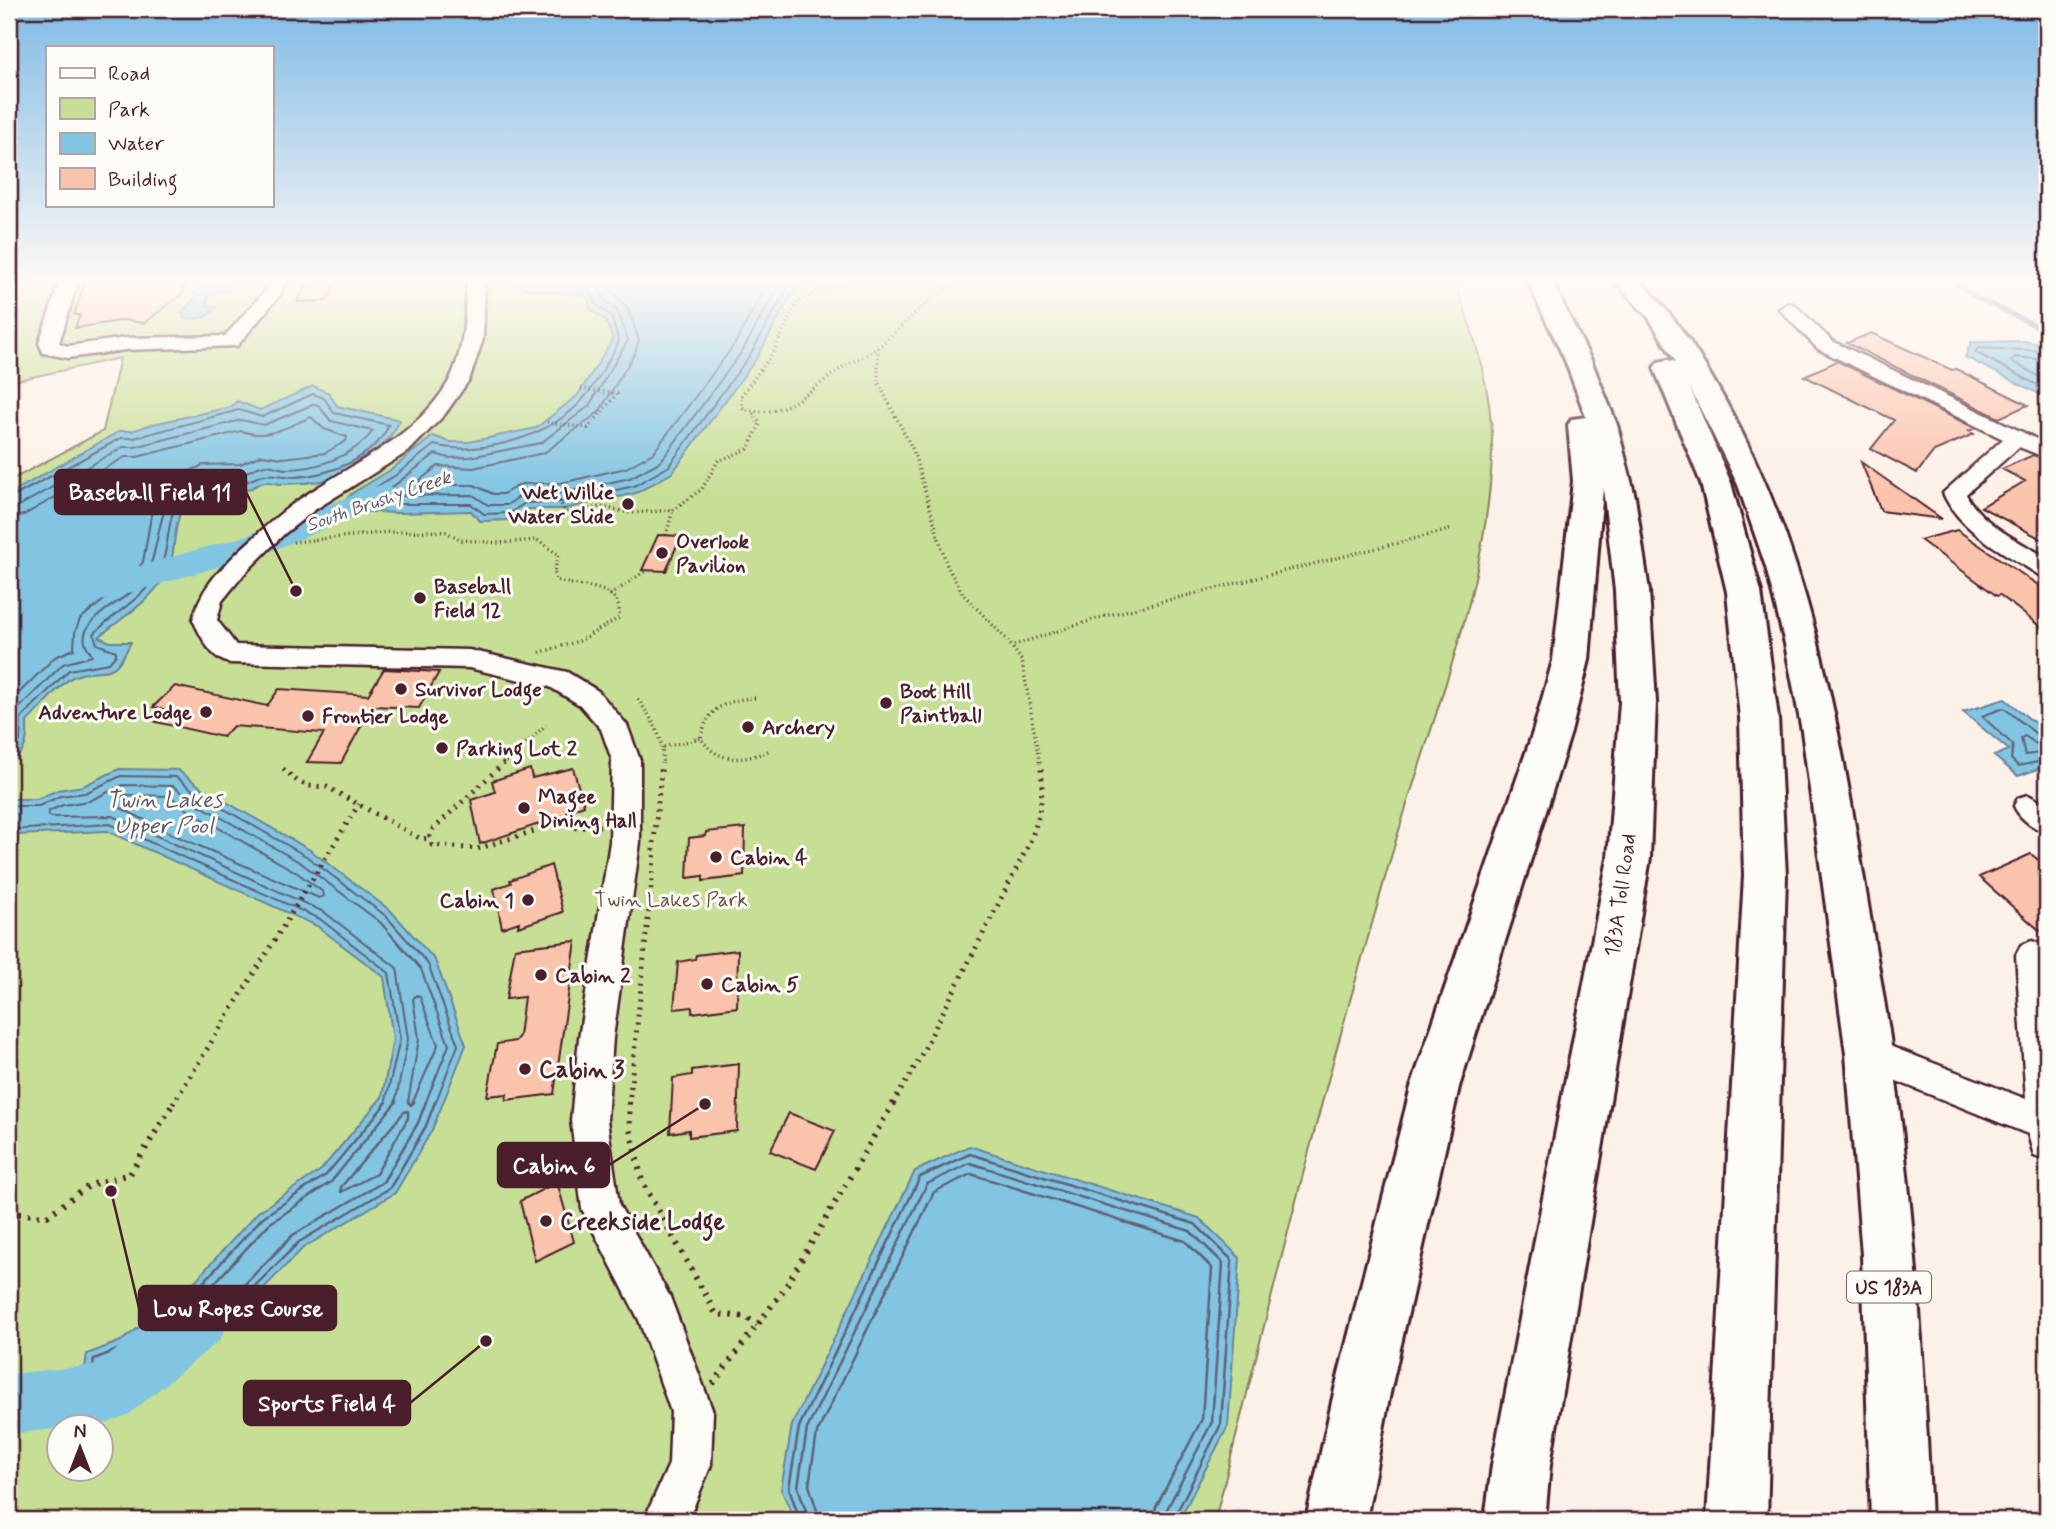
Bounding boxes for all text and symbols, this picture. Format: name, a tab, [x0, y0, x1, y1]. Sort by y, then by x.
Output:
legend	[46, 46, 273, 206]
text: Road	[108, 60, 150, 88]
text: Park	[108, 96, 150, 124]
text: Water	[108, 130, 164, 158]
text: Building	[108, 166, 178, 196]
water label: South Brushy Creek	[303, 465, 455, 538]
callout: Baseball Field 11	[55, 470, 246, 514]
text: Baseball Field 11	[69, 479, 231, 509]
place label: Wet Willie Water Slide	[507, 479, 615, 531]
marker: Wet Willie Water Slide	[620, 496, 636, 512]
place label: Overlook Pavilion	[676, 528, 750, 580]
marker: Overlook Pavilion	[654, 545, 670, 561]
place label: Baseball Field 12	[434, 573, 511, 625]
marker: Baseball Field 12	[412, 590, 428, 606]
place label: Survivor Lodge	[415, 676, 542, 706]
place label: Boot Hill Paintball	[900, 678, 981, 730]
marker: Survivor Lodge	[393, 681, 409, 697]
marker: Boot Hill Paintball	[878, 695, 894, 711]
place label: Adventure Lodge	[38, 699, 192, 727]
place label: Frontier Lodge	[322, 703, 448, 731]
marker: Adventure Lodge	[198, 704, 214, 720]
marker: Frontier Lodge	[300, 708, 316, 724]
place label: Archery	[762, 714, 835, 742]
marker: Archery	[740, 719, 756, 735]
place label: Parking Lot 2	[456, 735, 578, 765]
marker: Parking Lot 2	[434, 740, 450, 756]
place label: Magee Dining Hall	[538, 783, 637, 835]
water label: Twin Lakes Upper Pool	[106, 786, 224, 842]
marker: Magee Dining Hall	[516, 800, 532, 816]
street label: 183A Toll Road	[1598, 832, 1644, 959]
place label: Cabin 4	[730, 844, 808, 872]
marker: Cabin 4	[708, 849, 724, 865]
park label: Twin Lakes Park	[594, 886, 748, 914]
place label: Cabin 1	[439, 887, 514, 915]
marker: Cabin 1	[520, 892, 536, 908]
place label: Cabin 2	[555, 962, 631, 990]
marker: Cabin 2	[533, 967, 549, 983]
place label: Cabin 5	[721, 971, 799, 999]
marker: Cabin 5	[699, 976, 715, 992]
place label: Cabin 3	[539, 1055, 624, 1086]
marker: Cabin 3	[517, 1061, 533, 1077]
callout: Cabin 6	[498, 1143, 609, 1187]
text: Cabin 6	[512, 1152, 596, 1182]
place label: Creekside Lodge	[560, 1207, 726, 1241]
marker: Creekside Lodge	[538, 1213, 554, 1229]
road number: US 183A	[1847, 1272, 1931, 1302]
callout: Low Ropes Course	[139, 1286, 336, 1330]
text: Low Ropes Course	[153, 1295, 323, 1325]
callout: Sports Field 4	[244, 1381, 410, 1425]
text: Sports Field 4	[258, 1390, 397, 1420]
north arrow	[46, 1414, 116, 1484]
text: N	[74, 1420, 86, 1445]

